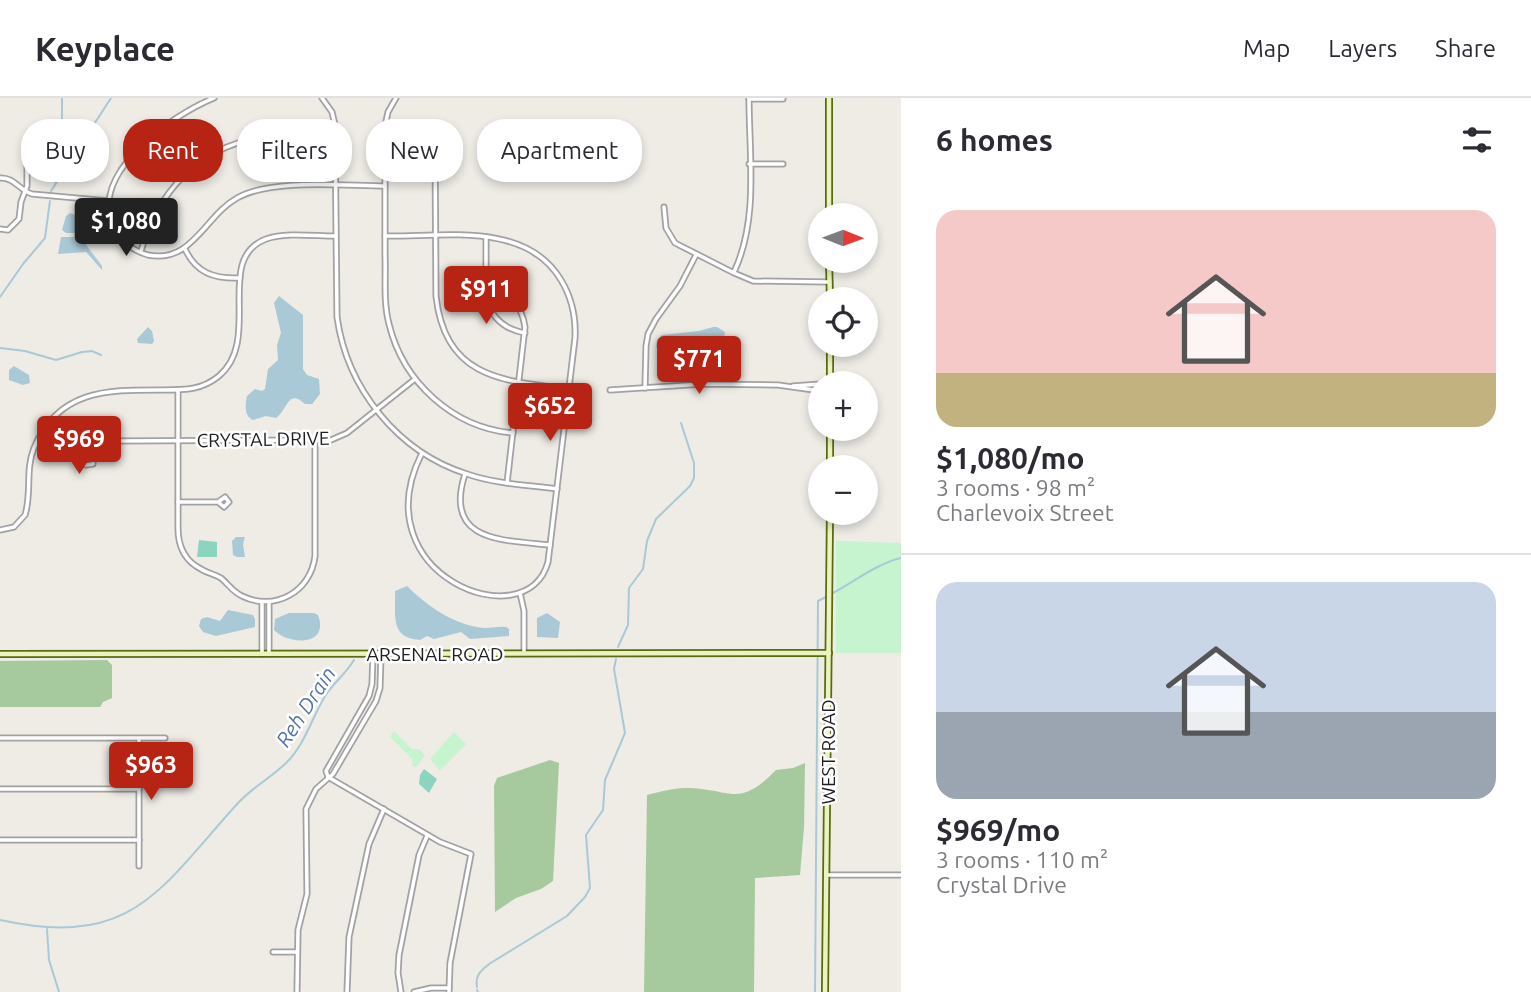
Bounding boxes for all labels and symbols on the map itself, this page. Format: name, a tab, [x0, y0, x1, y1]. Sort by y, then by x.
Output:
pin: $1,080	[69, 198, 183, 258]
north arrow	[808, 203, 878, 273]
pin: $911	[445, 266, 527, 326]
pin: $771	[658, 336, 740, 396]
pin: $652	[509, 384, 591, 443]
pin: $969	[38, 416, 120, 476]
street label: CRYSTAL DRIVE	[196, 427, 330, 451]
street label: ARSENAL ROAD	[367, 643, 503, 665]
water label: Reh Drain	[270, 662, 340, 751]
street label: WEST ROAD	[817, 699, 839, 805]
pin: $963	[110, 742, 192, 802]

